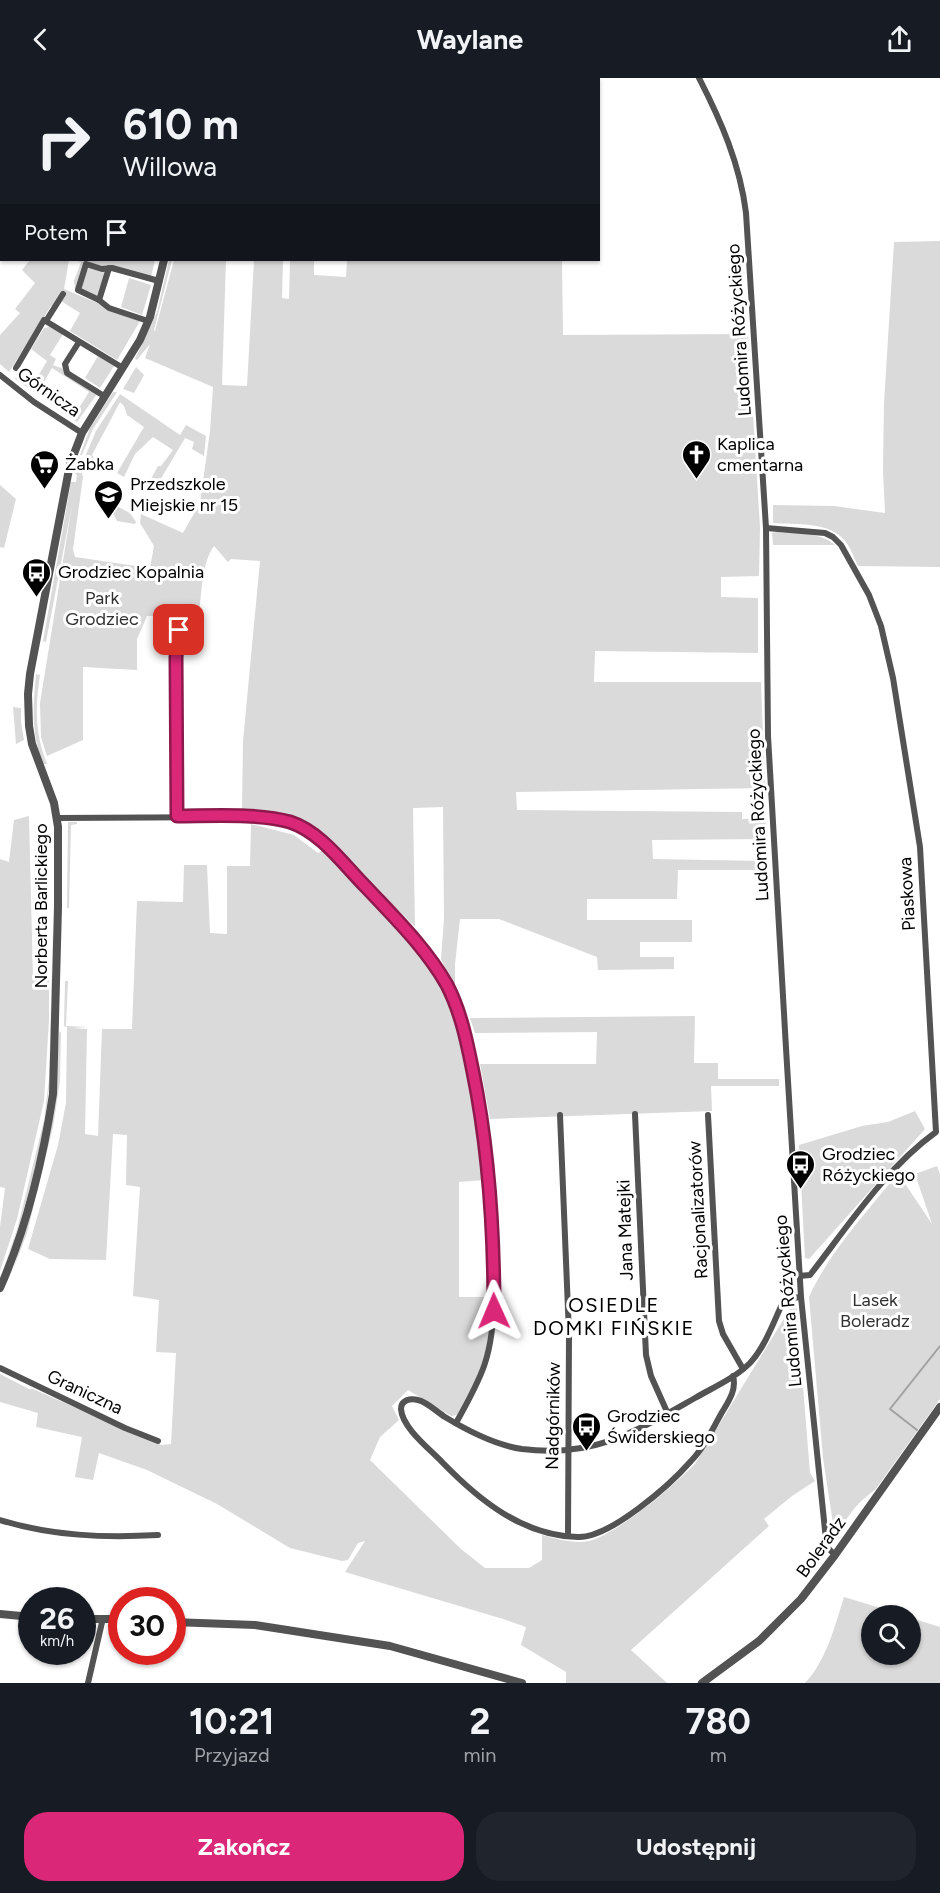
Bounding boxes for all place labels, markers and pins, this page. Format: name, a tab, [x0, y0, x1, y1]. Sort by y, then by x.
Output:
place label: Kaplica cmentarna	[717, 433, 803, 476]
church icon: Kaplica cmentarna	[680, 438, 712, 480]
supermarket icon: Żabka	[28, 448, 60, 490]
place label: Żabka	[65, 453, 114, 475]
place label: Przedszkole Miejskie nr 15	[130, 473, 238, 516]
school or university icon: Przedszkole Miejskie nr 15	[93, 478, 125, 520]
bus stop icon: Grodziec Kopalnia	[21, 556, 53, 598]
place label: Grodziec Kopalnia	[58, 561, 204, 583]
pin	[153, 604, 204, 655]
place label: Grodziec Różyckiego	[822, 1143, 915, 1186]
bus stop icon: Grodziec Różyckiego	[785, 1148, 817, 1190]
place label: Grodziec Świderskiego	[607, 1405, 715, 1448]
bus stop icon: Grodziec Świderskiego	[570, 1410, 602, 1452]

